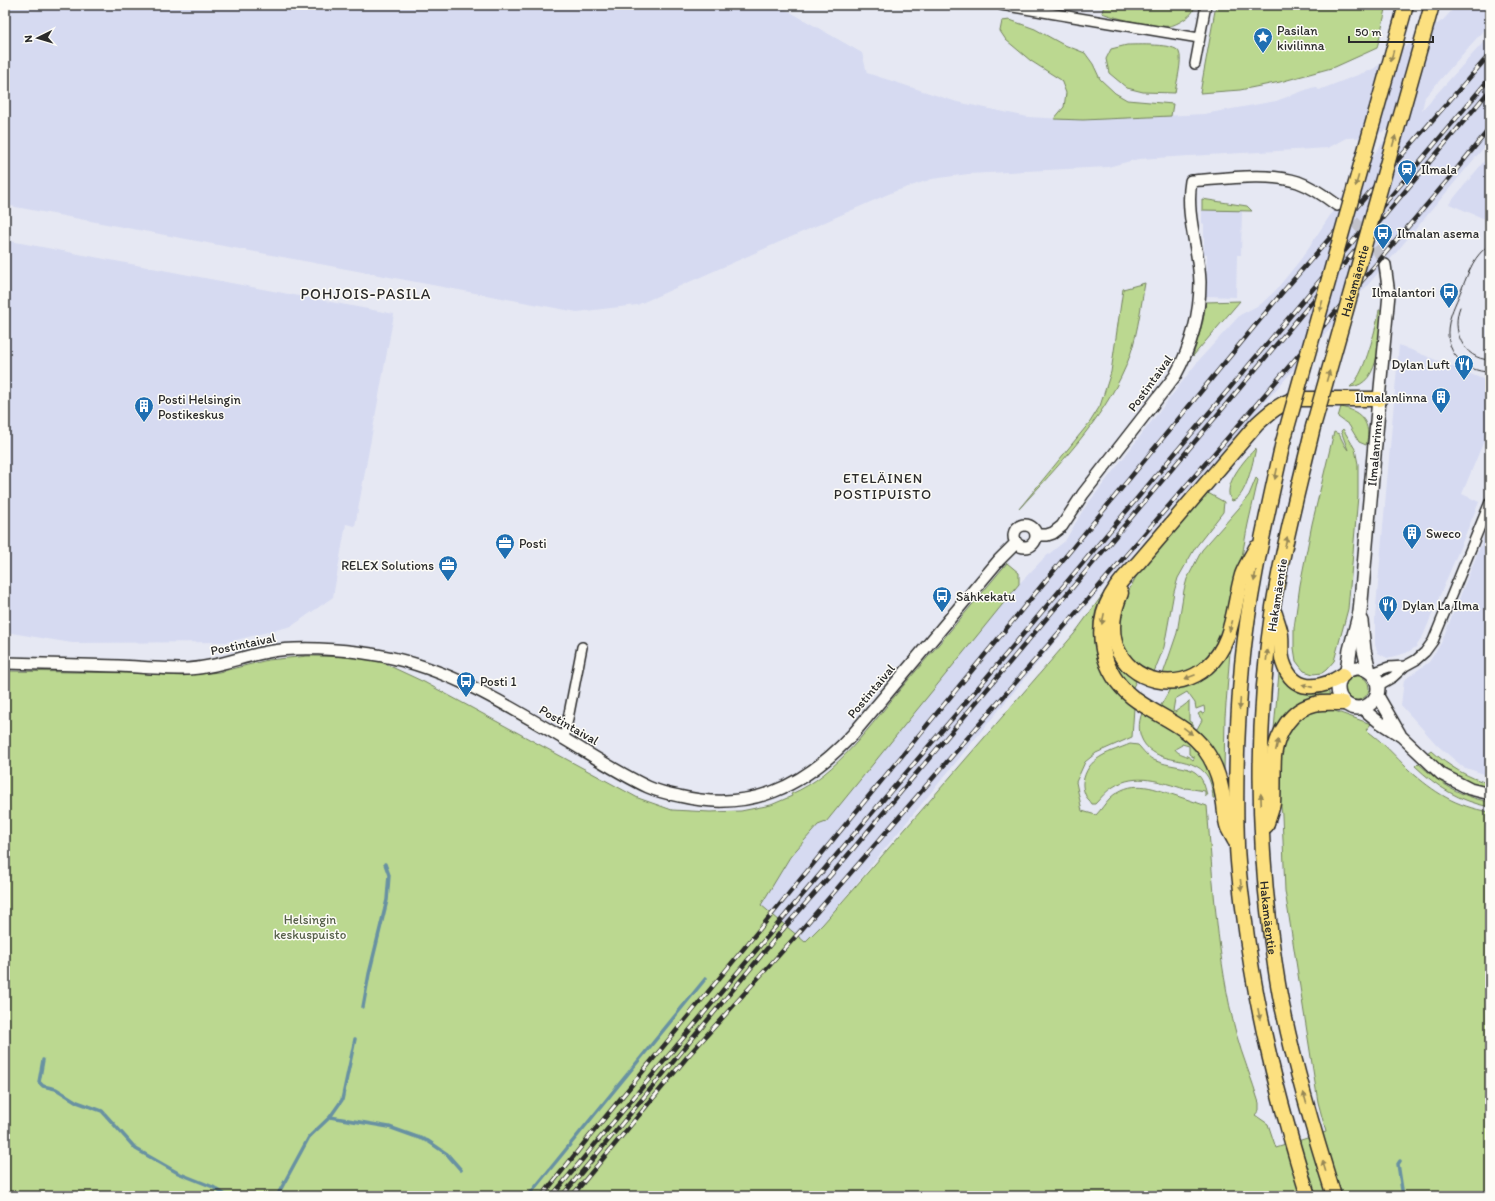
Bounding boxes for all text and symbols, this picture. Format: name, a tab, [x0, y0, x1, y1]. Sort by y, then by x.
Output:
north arrow	[18, 18, 58, 58]
scale bar	[1349, 18, 1433, 44]
place label: Pasilan kivilinna	[1277, 23, 1325, 53]
text: 50 m	[1355, 25, 1381, 39]
place icon: Pasilan kivilinna	[1252, 26, 1274, 54]
text: N	[22, 35, 35, 43]
one-way arrow	[1389, 50, 1395, 62]
one-way arrow	[1391, 135, 1397, 147]
station icon: Ilmala	[1396, 158, 1418, 186]
place label: Ilmala	[1421, 162, 1457, 177]
one-way arrow	[1354, 175, 1360, 187]
bus stop icon: Ilmalan asema	[1372, 222, 1394, 250]
place label: Ilmalan asema	[1397, 226, 1480, 241]
street label: Hakamäentie	[1337, 243, 1372, 318]
bus stop icon: Ilmalantori	[1438, 281, 1460, 309]
district label: POHJOIS-PASILA	[301, 285, 431, 303]
place label: Ilmalantori	[1372, 285, 1435, 300]
one-way arrow	[1318, 300, 1324, 313]
street label: Postintaival	[1125, 352, 1176, 414]
restaurant icon: Dylan Luft	[1453, 353, 1475, 381]
place label: Dylan Luft	[1391, 357, 1450, 372]
one-way arrow	[1325, 370, 1331, 382]
building icon: Ilmalanlinna	[1430, 386, 1452, 414]
place label: Ilmalanlinna	[1355, 390, 1427, 405]
place label: Posti Helsingin Postikeskus	[158, 392, 242, 422]
building icon: Posti Helsingin Postikeskus	[133, 395, 155, 423]
street label: Ilmalanrinne	[1364, 413, 1385, 487]
one-way arrow	[1273, 467, 1279, 480]
district label: ETELÄINEN POSTIPUISTO	[834, 470, 932, 503]
building icon: Sweco	[1401, 522, 1423, 550]
place label: Sweco	[1426, 526, 1461, 541]
office icon: Posti	[494, 532, 516, 560]
place label: Posti	[519, 536, 547, 551]
one-way arrow	[1283, 536, 1289, 548]
office icon: RELEX Solutions	[437, 554, 459, 582]
street label: Hakamäentie	[1264, 557, 1290, 633]
place label: RELEX Solutions	[341, 558, 434, 573]
one-way arrow	[1252, 569, 1258, 582]
bus stop icon: Sähkekatu	[931, 585, 953, 613]
place label: Sähkekatu	[956, 589, 1015, 604]
restaurant icon: Dylan La Ilma	[1377, 594, 1399, 622]
place label: Dylan La Ilma	[1402, 598, 1479, 613]
one-way arrow	[1099, 612, 1105, 625]
one-way arrow	[1228, 620, 1234, 632]
street label: Postintaival	[209, 630, 277, 658]
one-way arrow	[1264, 649, 1270, 662]
street label: Postintaival	[844, 661, 898, 721]
bus stop icon: Posti 1	[455, 670, 477, 698]
place label: Posti 1	[480, 674, 517, 689]
one-way arrow	[1183, 675, 1195, 681]
one-way arrow	[1300, 682, 1313, 688]
one-way arrow	[1236, 698, 1243, 710]
street label: Postintaival	[537, 702, 602, 748]
one-way arrow	[1182, 727, 1193, 736]
one-way arrow	[1274, 739, 1280, 751]
one-way arrow	[1258, 792, 1264, 805]
one-way arrow	[1237, 879, 1244, 891]
street label: Hakamäentie	[1258, 880, 1281, 955]
park label: Helsingin keskuspuisto	[274, 912, 347, 942]
one-way arrow	[1257, 1008, 1263, 1020]
one-way arrow	[1302, 1092, 1308, 1104]
one-way arrow	[1321, 1160, 1327, 1172]

